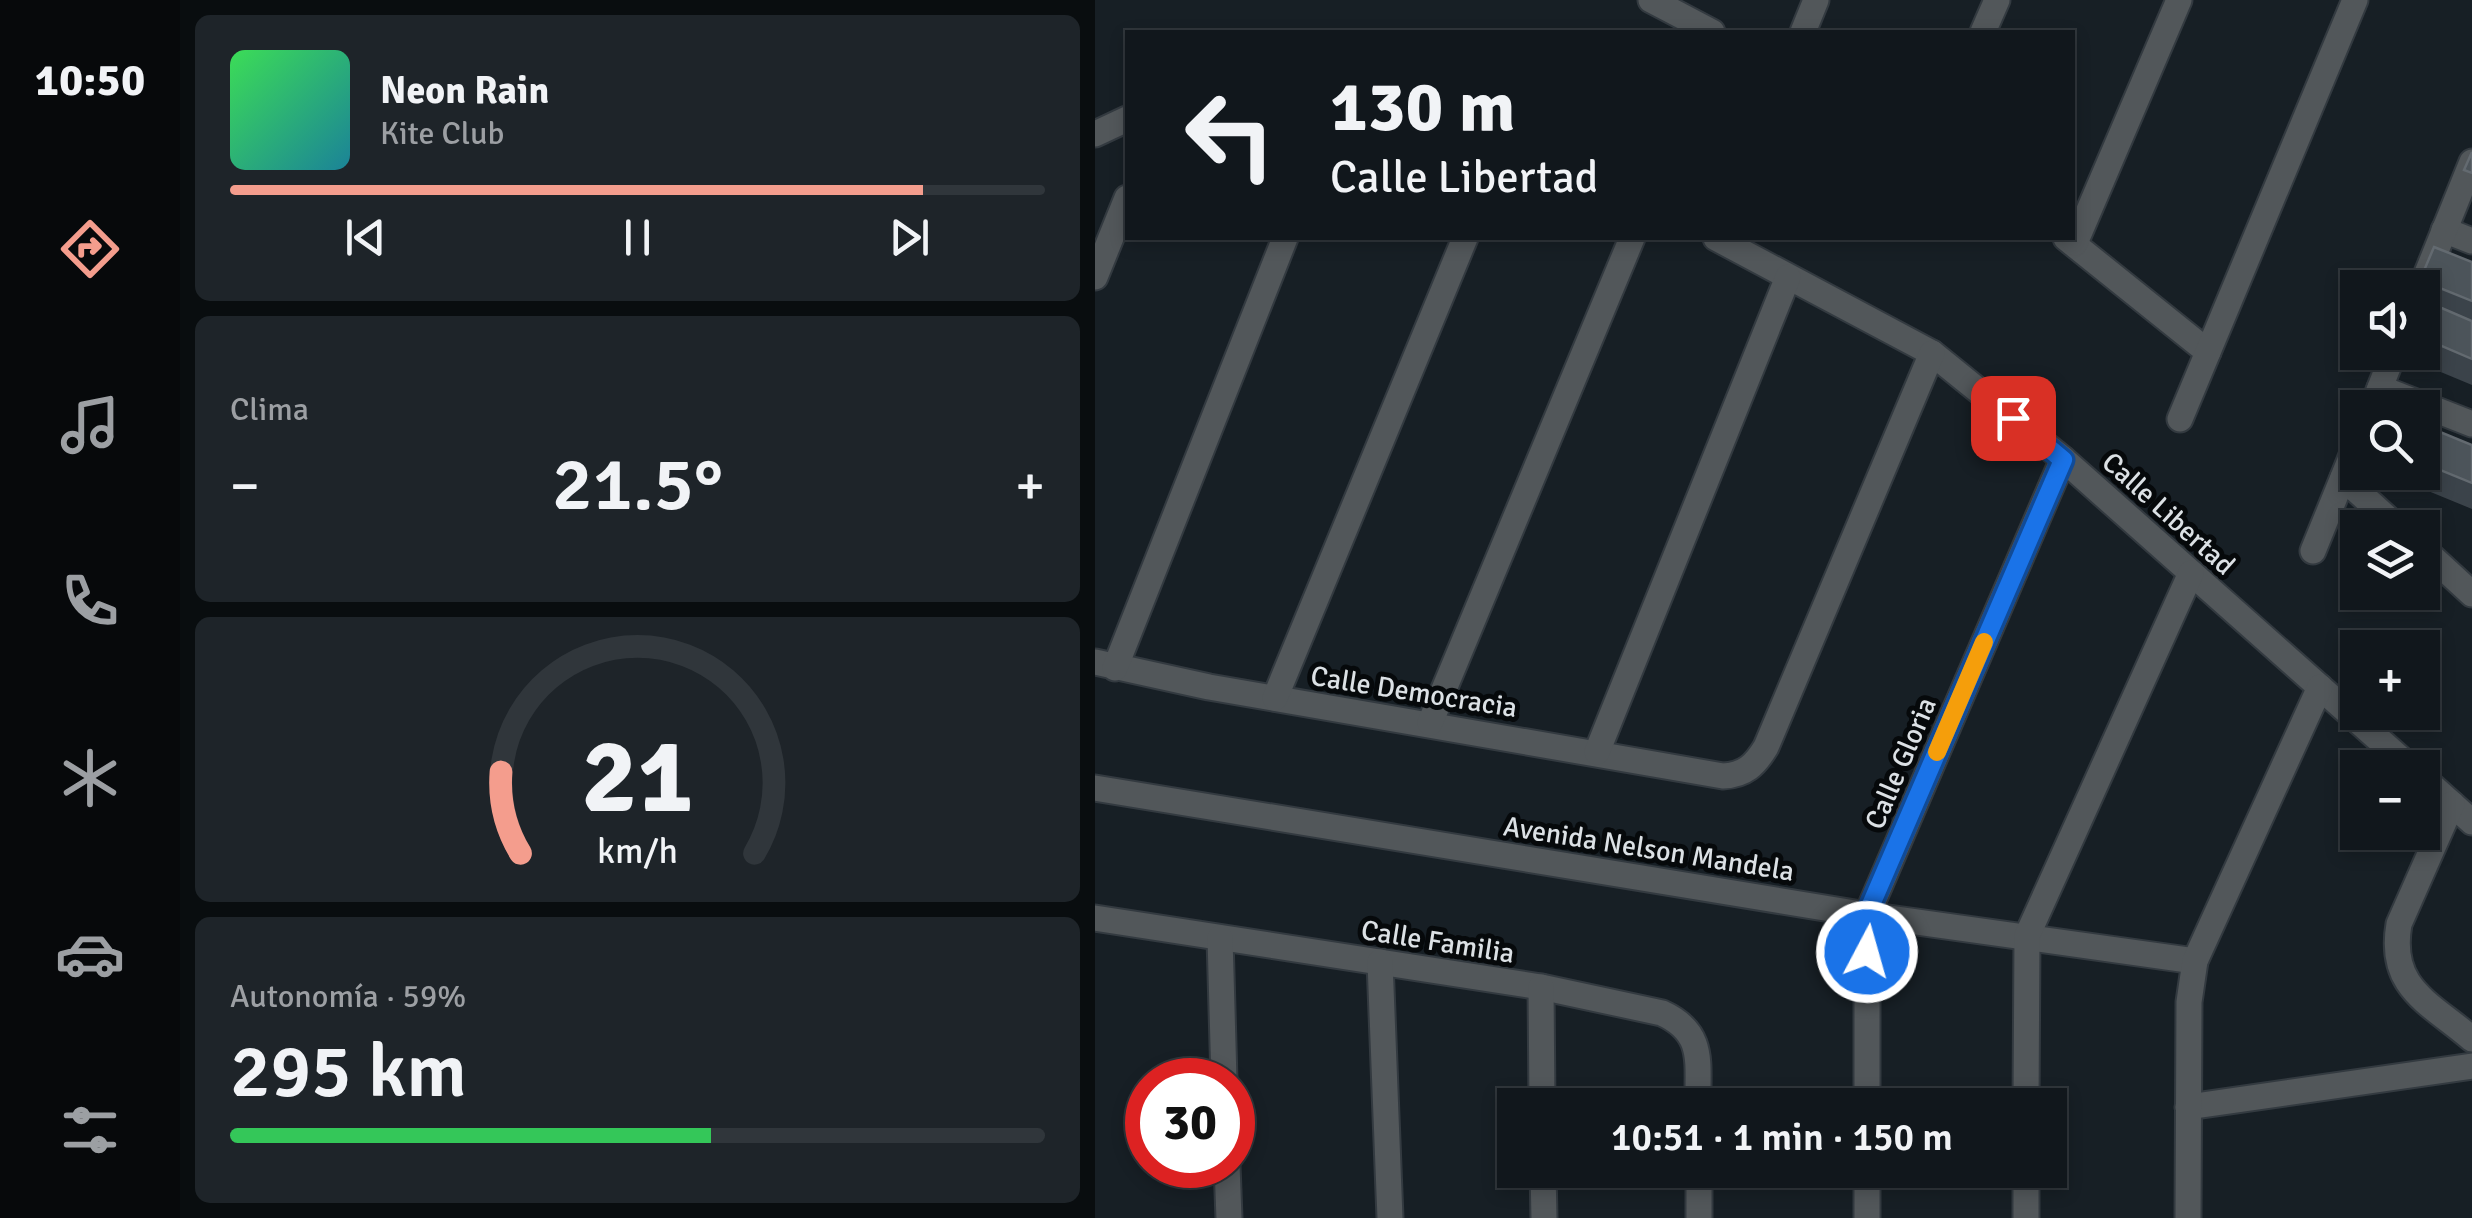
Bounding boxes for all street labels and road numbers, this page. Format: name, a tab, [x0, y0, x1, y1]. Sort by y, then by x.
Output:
street label: Calle Libertad	[2095, 445, 2242, 582]
street label: Calle Democracia	[1308, 659, 1520, 725]
street label: Calle Gloria	[1858, 692, 1944, 834]
street label: Avenida Nelson Mandela	[1501, 809, 1797, 889]
street label: Calle Familia	[1359, 913, 1517, 971]

